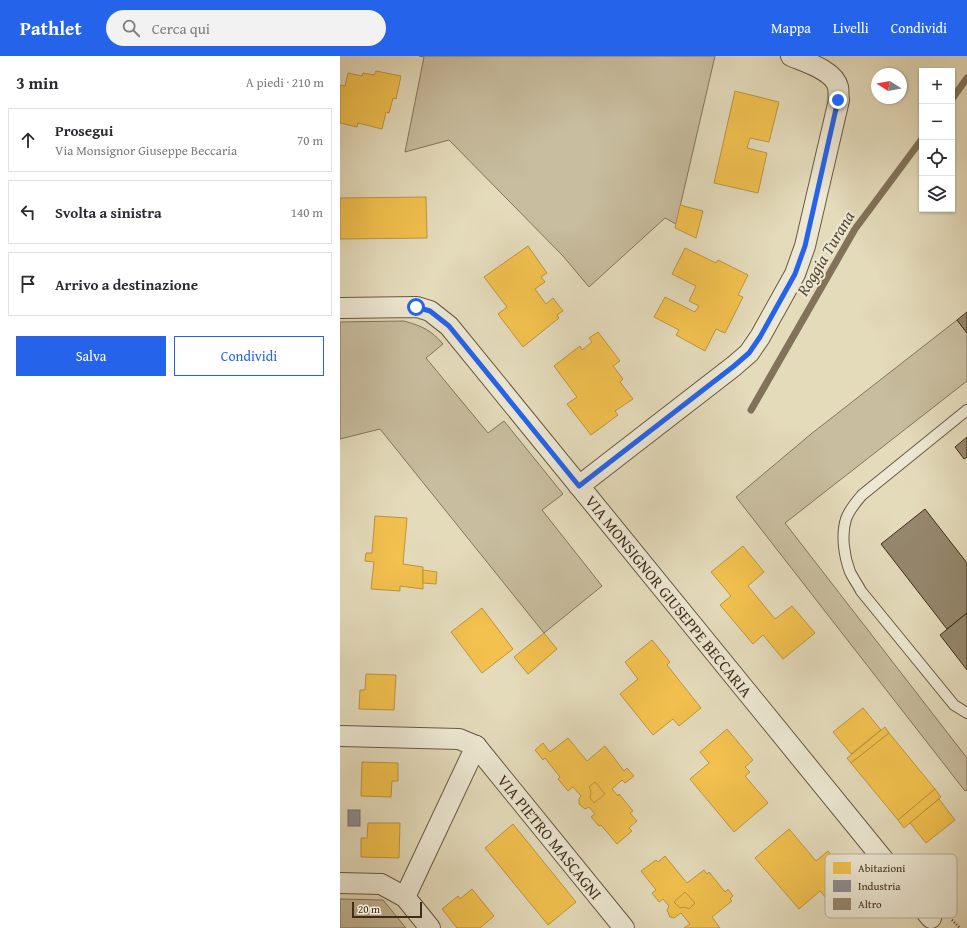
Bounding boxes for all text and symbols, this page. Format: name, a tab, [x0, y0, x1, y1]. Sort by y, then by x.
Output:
search box	[106, 10, 386, 46]
text: Pathlet	[20, 14, 82, 42]
icon: search	[120, 17, 142, 39]
text: Cerca qui	[152, 18, 210, 39]
text: Mappa	[771, 18, 811, 38]
text: Livelli	[833, 18, 869, 38]
text: Condividi	[891, 18, 947, 38]
north arrow	[871, 68, 907, 104]
map controls	[919, 68, 955, 212]
button: +	[919, 68, 955, 104]
text: 3 min	[16, 70, 58, 95]
text: A piedi · 210 m	[246, 73, 324, 92]
route end	[829, 91, 847, 109]
button: −	[919, 104, 955, 140]
text: Prosegui	[55, 120, 113, 141]
icon: ahead	[17, 129, 39, 151]
text: 70 m	[297, 131, 323, 150]
button: locate	[919, 140, 955, 176]
text: Via Monsignor Giuseppe Beccaria	[55, 141, 237, 160]
button: layers	[919, 176, 955, 212]
icon: left	[17, 201, 39, 223]
text: Svolta a sinistra	[55, 202, 162, 223]
text: 140 m	[291, 203, 323, 222]
water label: Roggia Turana	[789, 206, 860, 301]
icon: arrive	[17, 273, 39, 295]
text: Arrivo a destinazione	[55, 274, 198, 295]
route start	[407, 298, 425, 316]
button: Salva	[16, 336, 166, 376]
button: Condividi	[174, 336, 324, 376]
street label: VIA MONSIGNOR GIUSEPPE BECCARIA	[580, 490, 759, 703]
street label: VIA PIETRO MASCAGNI	[492, 769, 608, 905]
legend	[825, 854, 957, 918]
text: Abitazioni	[858, 860, 905, 876]
text: Industria	[858, 878, 901, 894]
text: Altro	[858, 896, 882, 912]
scale bar	[352, 900, 422, 919]
text: 20 m	[358, 901, 380, 917]

